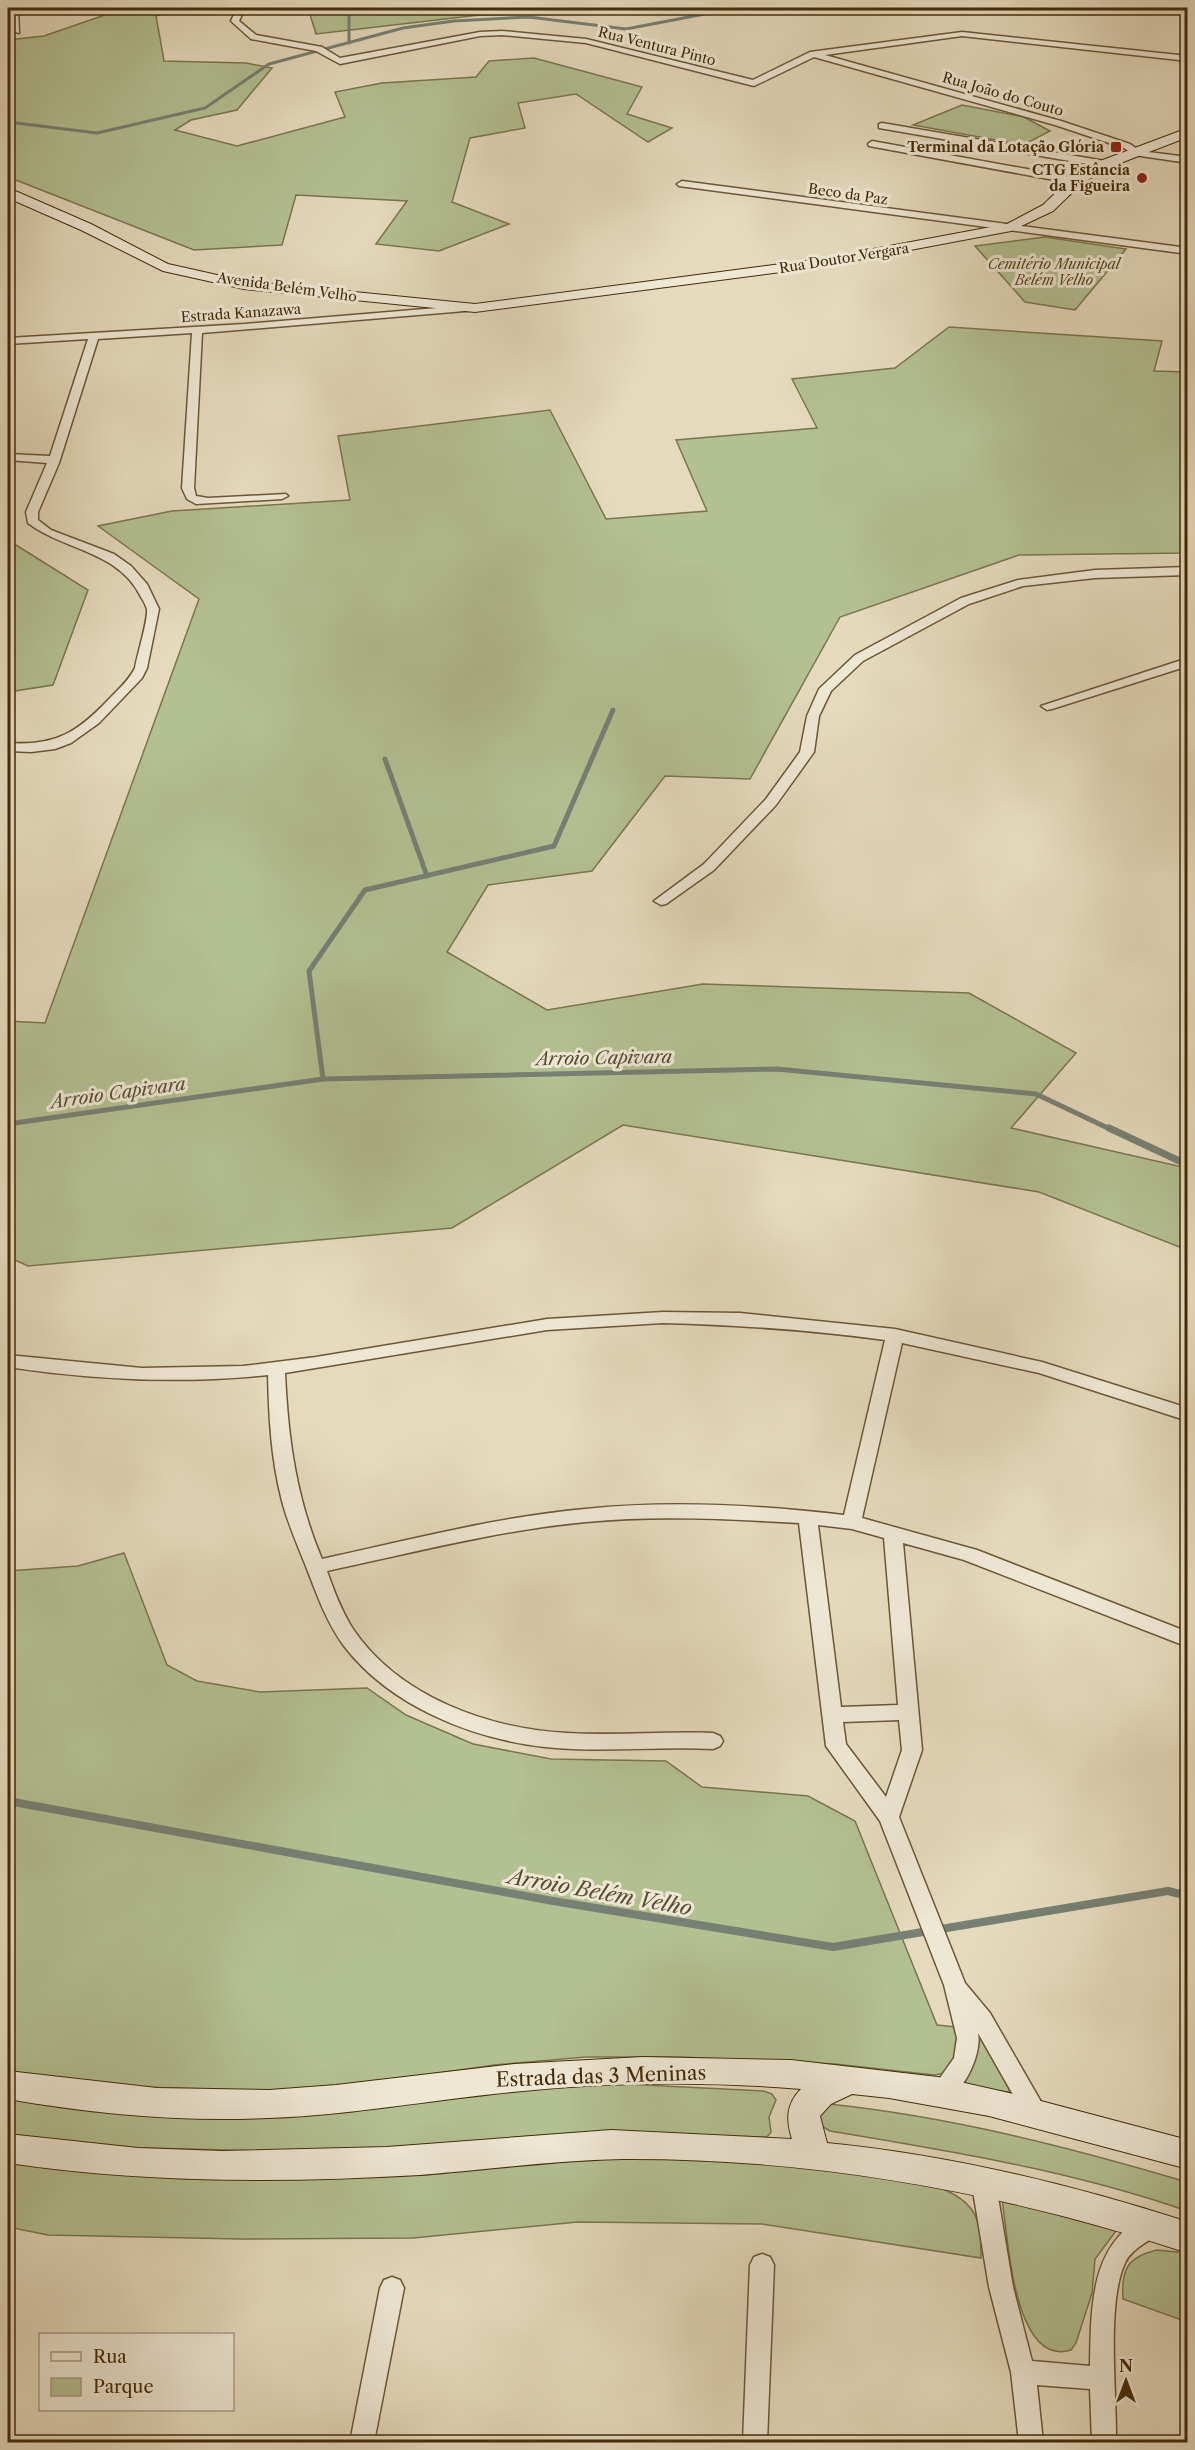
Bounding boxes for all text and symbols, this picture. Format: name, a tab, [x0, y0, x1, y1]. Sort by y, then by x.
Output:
street label: Rua Ventura Pinto	[596, 23, 718, 69]
street label: Rua João do Couto	[940, 68, 1066, 120]
place label: Terminal da Lotação Glória	[907, 138, 1105, 156]
marker: Terminal da Lotação Glória	[1109, 140, 1123, 154]
place label: CTG Estância da Figueira	[1032, 161, 1131, 195]
marker: CTG Estância da Figueira	[1135, 171, 1149, 185]
street label: Beco da Paz	[807, 179, 889, 209]
street label: Rua Doutor Vergara	[778, 239, 911, 277]
park label: Cemitério Municipal Belém Velho	[988, 255, 1122, 289]
street label: Avenida Belém Velho	[215, 268, 358, 306]
street label: Estrada Kanazawa	[180, 300, 302, 326]
water label: Arroio Capivara	[533, 1046, 673, 1070]
water label: Arroio Capivara	[46, 1073, 187, 1114]
water label: Arroio Belém Velho	[503, 1863, 694, 1921]
street label: Estrada das 3 Meninas	[495, 2060, 707, 2092]
legend	[39, 2333, 234, 2411]
text: Rua	[93, 2346, 127, 2368]
north arrow	[1096, 2351, 1156, 2411]
text: N	[1119, 2356, 1133, 2376]
text: Parque	[93, 2376, 154, 2398]

